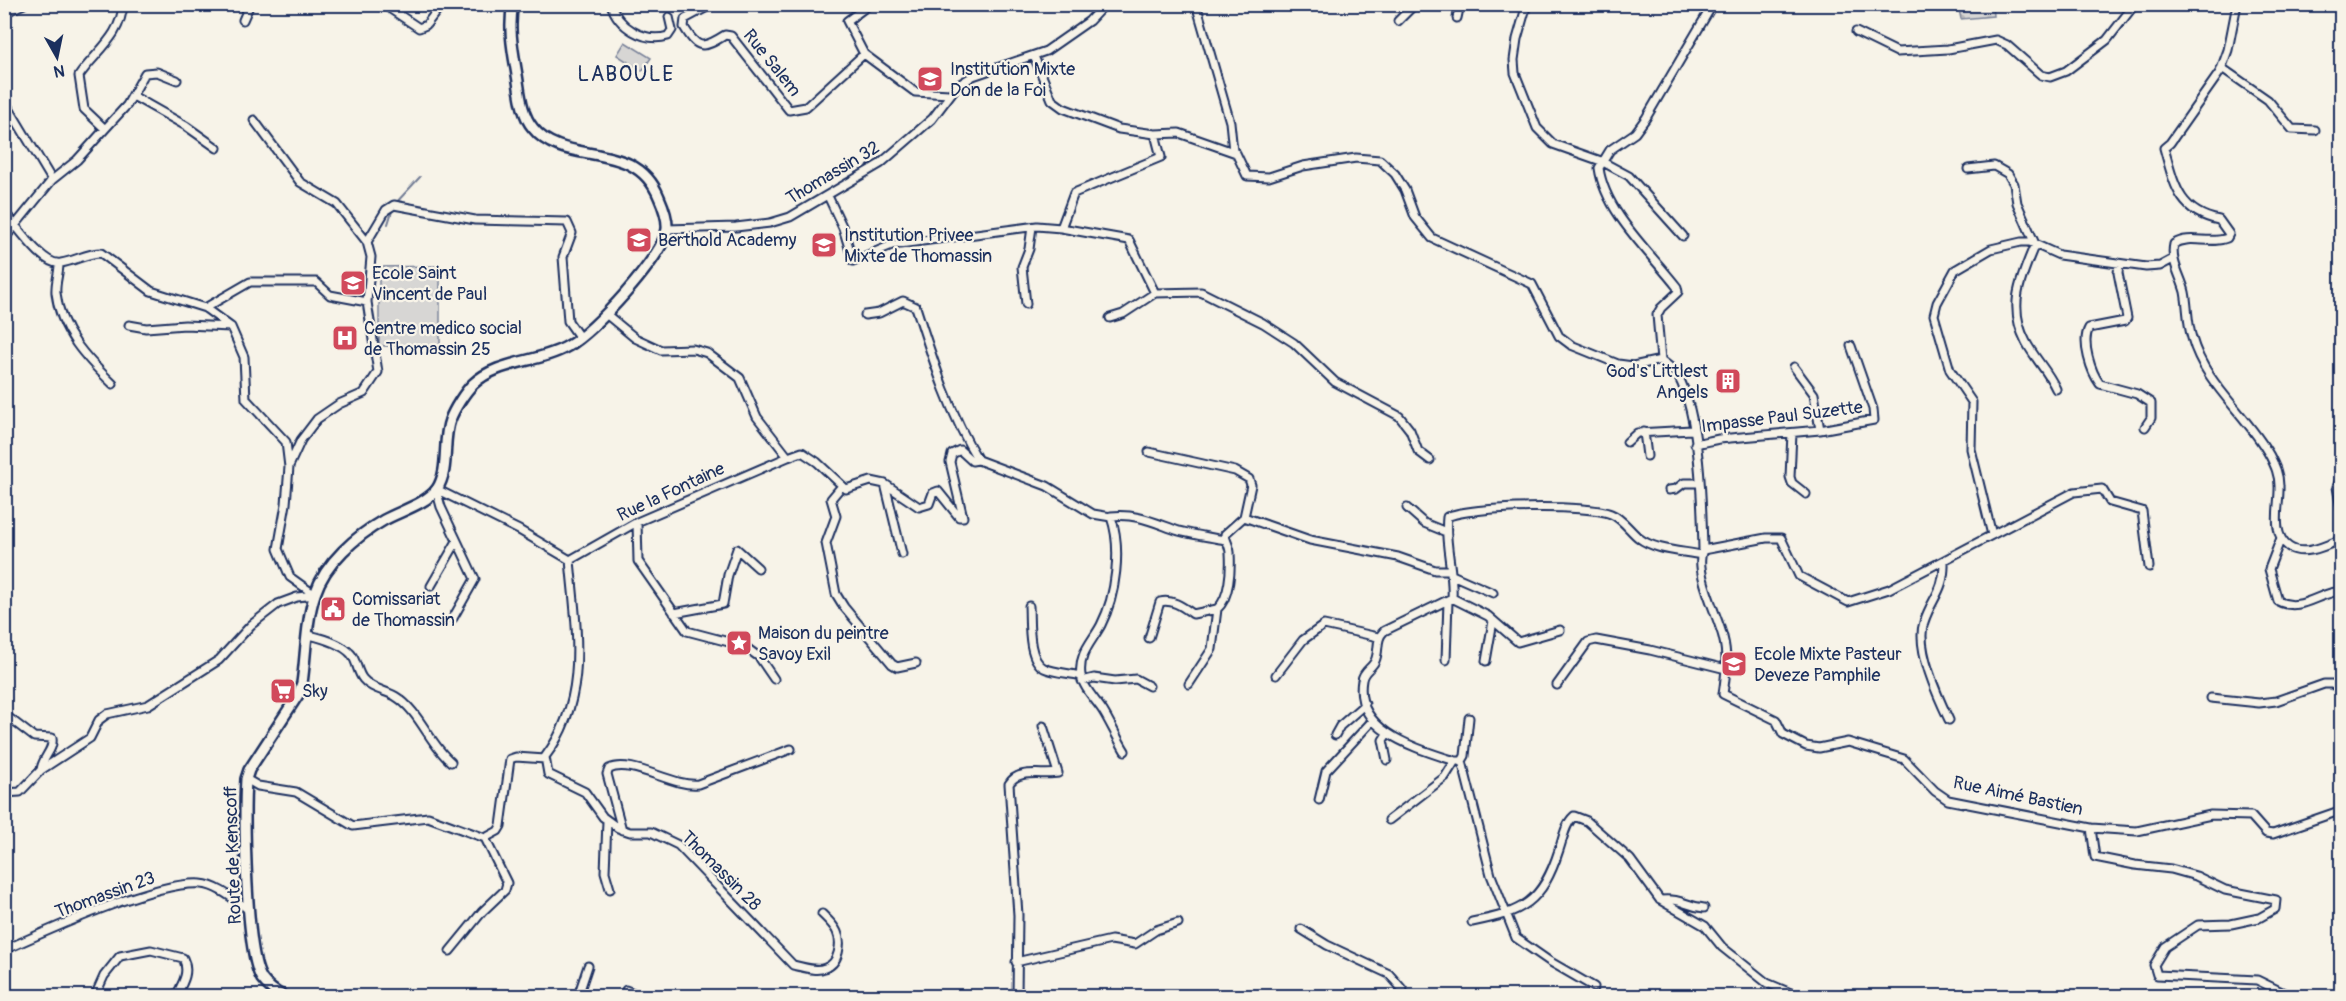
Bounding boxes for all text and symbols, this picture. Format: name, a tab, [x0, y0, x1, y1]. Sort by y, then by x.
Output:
street label: Rue Salem	[738, 25, 806, 101]
north arrow	[27, 27, 87, 87]
place label: Institution Mixte Don de la Foi	[950, 58, 1075, 102]
text: N	[52, 60, 66, 82]
district label: LABOULE	[577, 61, 675, 88]
school or university icon: Institution Mixte Don de la Foi	[915, 64, 945, 94]
street label: Thomassin 32	[782, 136, 884, 210]
place label: Institution Privee Mixte de Thomassin	[844, 224, 992, 268]
school or university icon: Berthold Academy	[624, 225, 654, 255]
place label: Berthold Academy	[658, 229, 797, 252]
school or university icon: Institution Privee Mixte de Thomassin	[809, 230, 839, 260]
place label: Ecole Saint Vincent de Paul	[372, 262, 487, 306]
school or university icon: Ecole Saint Vincent de Paul	[338, 268, 368, 298]
place label: Centre medico social de Thomassin 25	[364, 317, 522, 361]
hospital icon: Centre medico social de Thomassin 25	[330, 323, 360, 353]
place label: God's Littlest Angels	[1606, 360, 1709, 404]
building icon: God's Littlest Angels	[1713, 366, 1743, 396]
street label: Impasse Paul Suzette	[1700, 396, 1864, 438]
street label: Rue la Fontaine	[614, 457, 729, 527]
place label: Comissariat de Thomassin	[352, 588, 455, 632]
public building icon: Comissariat de Thomassin	[318, 594, 348, 624]
place label: Maison du peintre Savoy Exil	[758, 622, 889, 666]
place icon: Maison du peintre Savoy Exil	[724, 628, 754, 658]
place label: Ecole Mixte Pasteur Deveze Pamphile	[1754, 643, 1902, 687]
school or university icon: Ecole Mixte Pasteur Deveze Pamphile	[1719, 649, 1749, 679]
supermarket icon: Sky	[268, 676, 298, 706]
place label: Sky	[302, 680, 328, 703]
street label: Rue Aimé Bastien	[1951, 771, 2085, 821]
street label: Route de Kenscoff	[219, 785, 247, 925]
street label: Thomassin 28	[676, 826, 766, 916]
street label: Thomassin 23	[52, 866, 158, 924]

